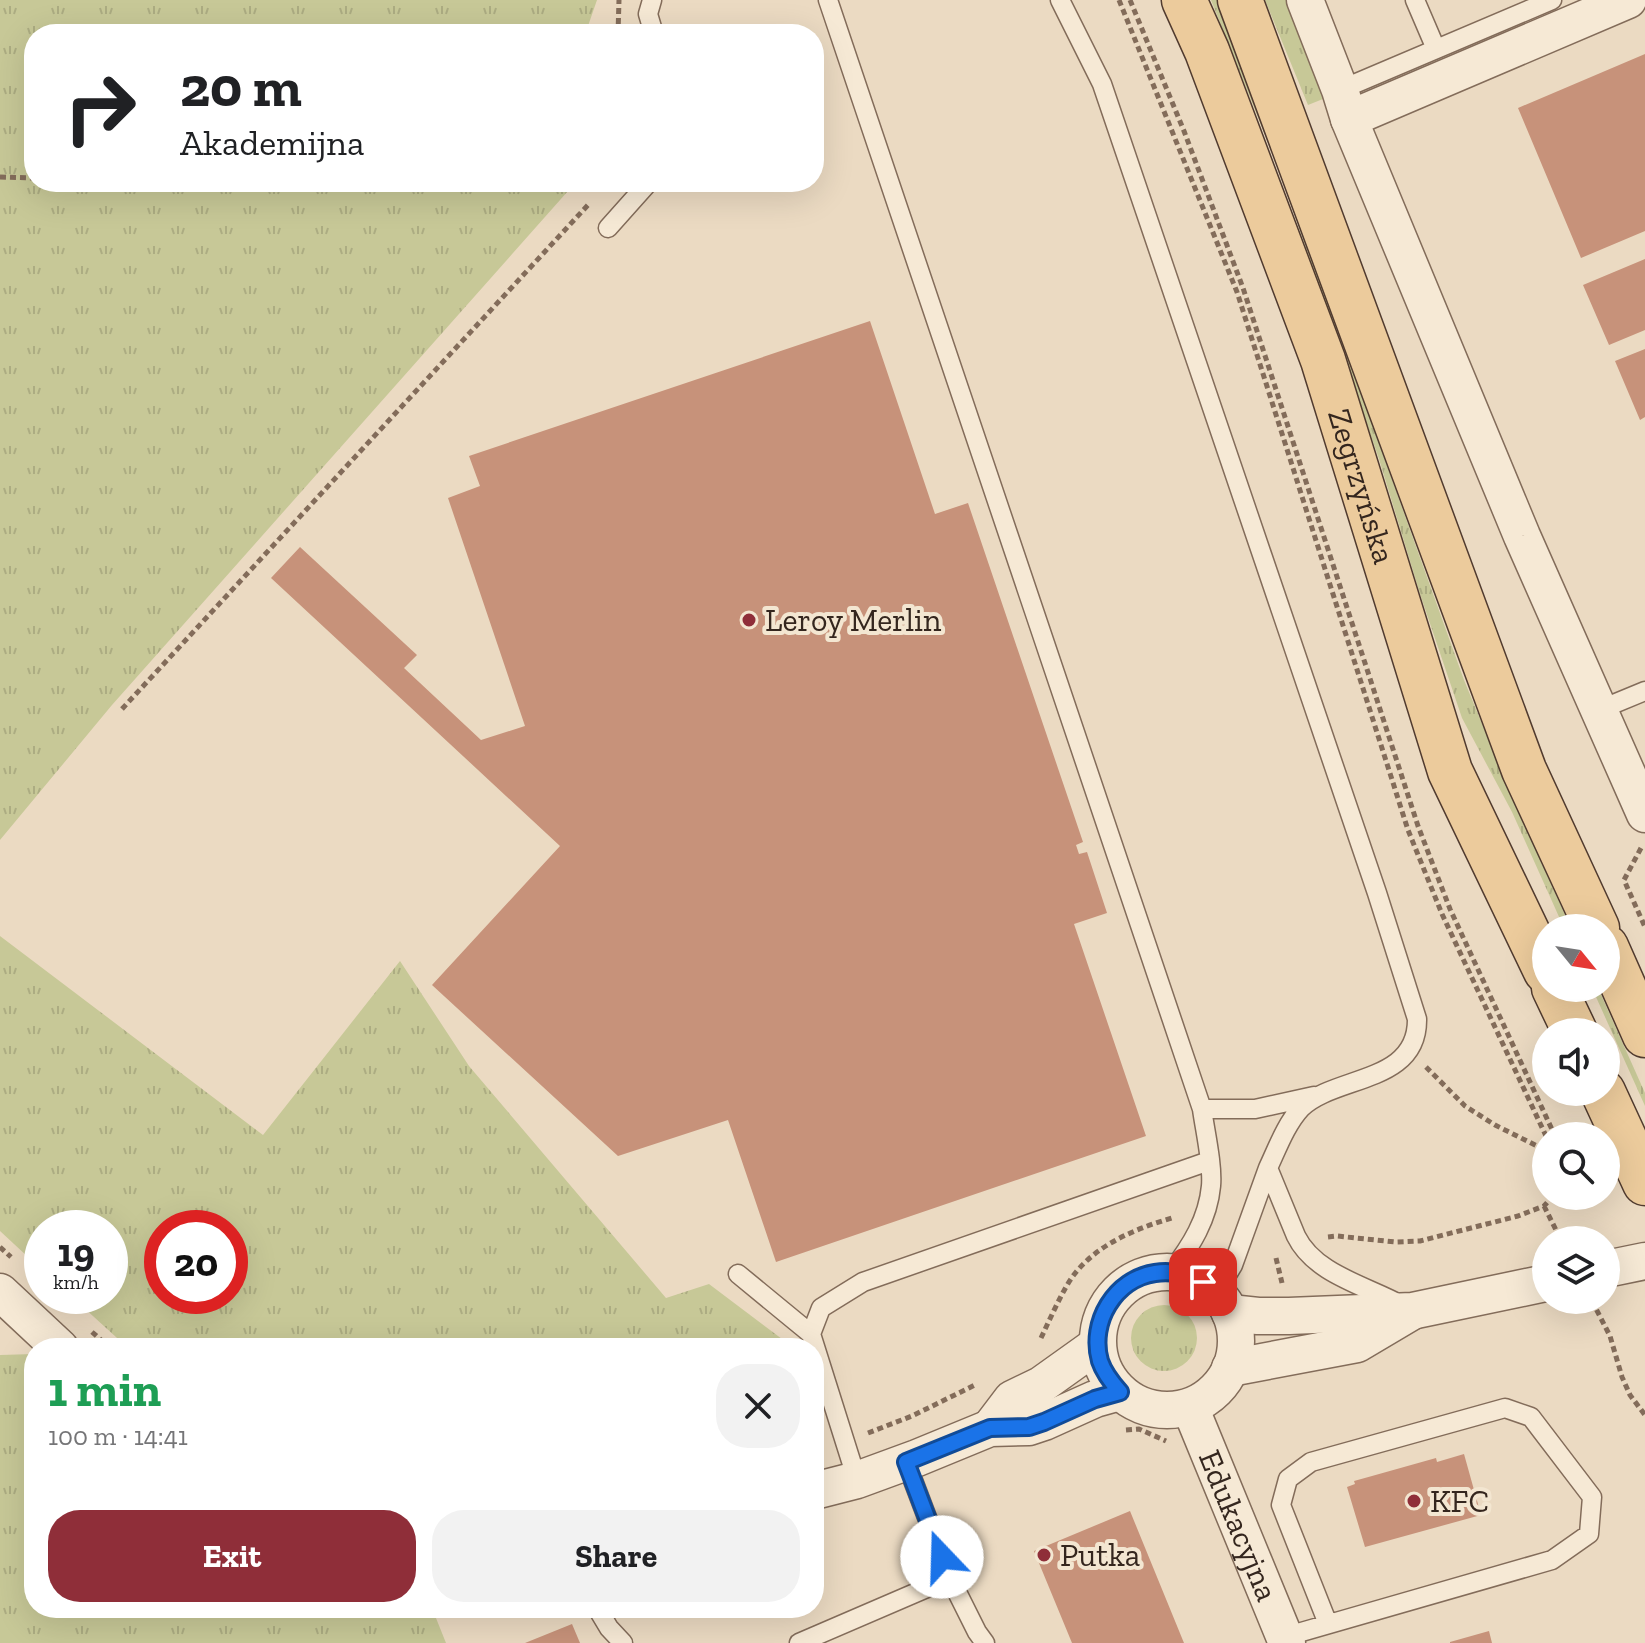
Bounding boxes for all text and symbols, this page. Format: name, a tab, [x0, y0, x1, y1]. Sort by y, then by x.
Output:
text: 20 m	[180, 53, 302, 120]
icon: right	[48, 56, 152, 160]
text: Akademijna	[180, 121, 364, 164]
street label: Zegrzyńska	[1320, 404, 1404, 568]
place label: Leroy Merlin	[765, 601, 942, 639]
marker: Leroy Merlin	[740, 611, 758, 629]
north arrow	[1532, 914, 1620, 1002]
map controls	[1532, 914, 1620, 1314]
button: sound	[1532, 1018, 1620, 1106]
button: search	[1532, 1122, 1620, 1210]
speed limit sign: 20	[144, 1210, 248, 1314]
button: layers	[1532, 1226, 1620, 1314]
text: 19	[57, 1228, 95, 1276]
pin	[1169, 1248, 1237, 1316]
icon: arrive	[1181, 1260, 1225, 1304]
text: km/h	[53, 1270, 99, 1294]
text: 1 min	[48, 1361, 161, 1418]
button: close	[716, 1364, 800, 1448]
text: 100 m · 14:41	[48, 1420, 188, 1452]
street label: Edukacyjna	[1191, 1444, 1287, 1606]
place label: KFC	[1430, 1482, 1489, 1520]
marker: KFC	[1405, 1492, 1423, 1510]
button: Exit	[48, 1510, 416, 1602]
button: Share	[432, 1510, 800, 1602]
position arrow	[900, 1515, 984, 1599]
place label: Putka	[1060, 1536, 1140, 1574]
marker: Putka	[1035, 1546, 1053, 1564]

